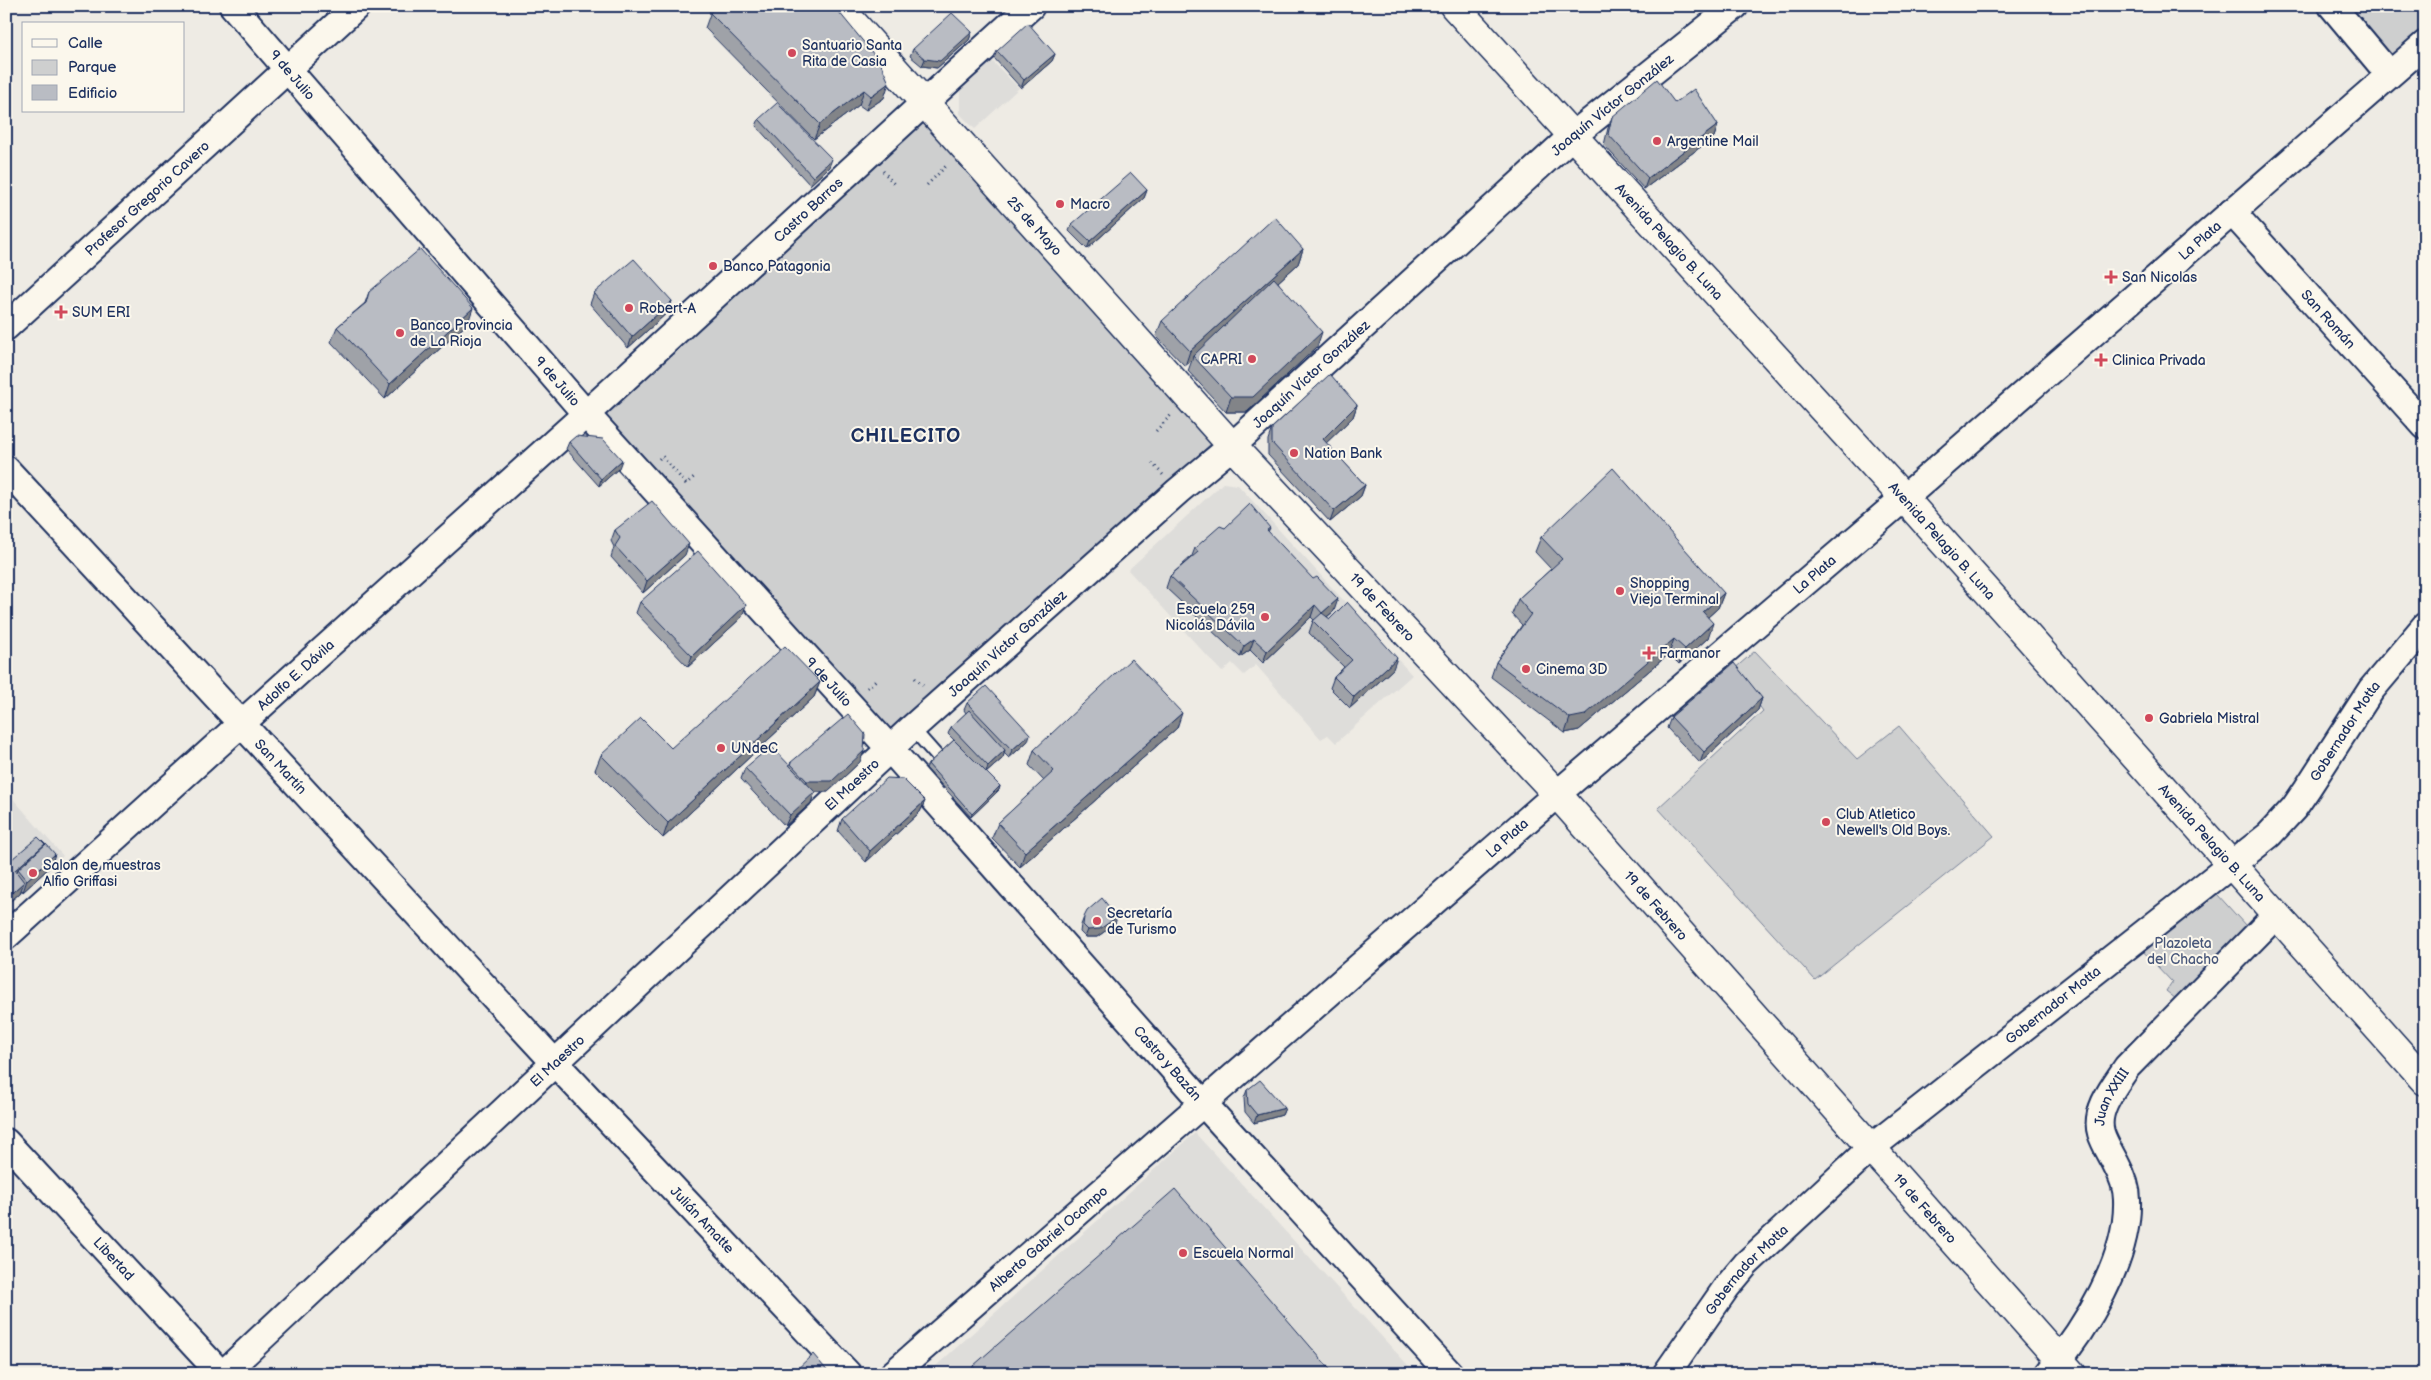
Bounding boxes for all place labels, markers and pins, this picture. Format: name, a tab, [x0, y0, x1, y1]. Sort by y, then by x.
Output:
place label: Santuario Santa Rita de Casia	[802, 37, 902, 70]
marker: Santuario Santa Rita de Casia	[786, 47, 798, 59]
place label: Argentine Mail	[1667, 133, 1759, 150]
marker: Argentine Mail	[1651, 135, 1663, 147]
place label: Macro	[1070, 196, 1110, 213]
marker: Macro	[1054, 198, 1066, 210]
place label: Banco Patagonia	[723, 258, 831, 275]
marker: Banco Patagonia	[707, 260, 719, 272]
place label: San Nicolas	[2122, 269, 2197, 286]
marker: San Nicolas	[2104, 270, 2118, 284]
place label: Robert-A	[639, 300, 697, 317]
marker: Robert-A	[623, 302, 635, 314]
place label: SUM ERI	[72, 304, 130, 321]
marker: SUM ERI	[54, 305, 68, 319]
place label: Banco Provincia de La Rioja	[410, 317, 513, 350]
marker: Banco Provincia de La Rioja	[394, 327, 406, 339]
place label: CAPRI	[1200, 351, 1242, 368]
place label: Clinica Privada	[2112, 352, 2206, 369]
marker: CAPRI	[1246, 353, 1258, 365]
marker: Clinica Privada	[2094, 353, 2108, 367]
place label: Nation Bank	[1304, 445, 1382, 462]
marker: Nation Bank	[1288, 447, 1300, 459]
place label: Shopping Vieja Terminal	[1630, 575, 1719, 608]
marker: Shopping Vieja Terminal	[1614, 585, 1626, 597]
place label: Escuela 259 Nicolás Dávila	[1165, 601, 1255, 634]
marker: Escuela 259 Nicolás Dávila	[1259, 611, 1271, 623]
place label: Farmanor	[1659, 645, 1721, 662]
marker: Farmanor	[1643, 647, 1655, 659]
place label: Cinema 3D	[1536, 661, 1608, 678]
marker: Cinema 3D	[1520, 663, 1532, 675]
place label: Gabriela Mistral	[2159, 710, 2259, 727]
marker: Gabriela Mistral	[2143, 712, 2155, 724]
place label: UNdeC	[731, 740, 778, 757]
marker: UNdeC	[715, 742, 727, 754]
place label: Club Atletico Newell's Old Boys.	[1836, 806, 1951, 839]
marker: Club Atletico Newell's Old Boys.	[1820, 816, 1832, 828]
place label: Salon de muestras Alfio Griffasi	[43, 857, 161, 890]
marker: Salon de muestras Alfio Griffasi	[27, 867, 39, 879]
place label: Secretaría de Turismo	[1107, 905, 1177, 938]
marker: Secretaría de Turismo	[1091, 915, 1103, 927]
place label: Escuela Normal	[1193, 1245, 1294, 1262]
marker: Escuela Normal	[1177, 1247, 1189, 1259]

